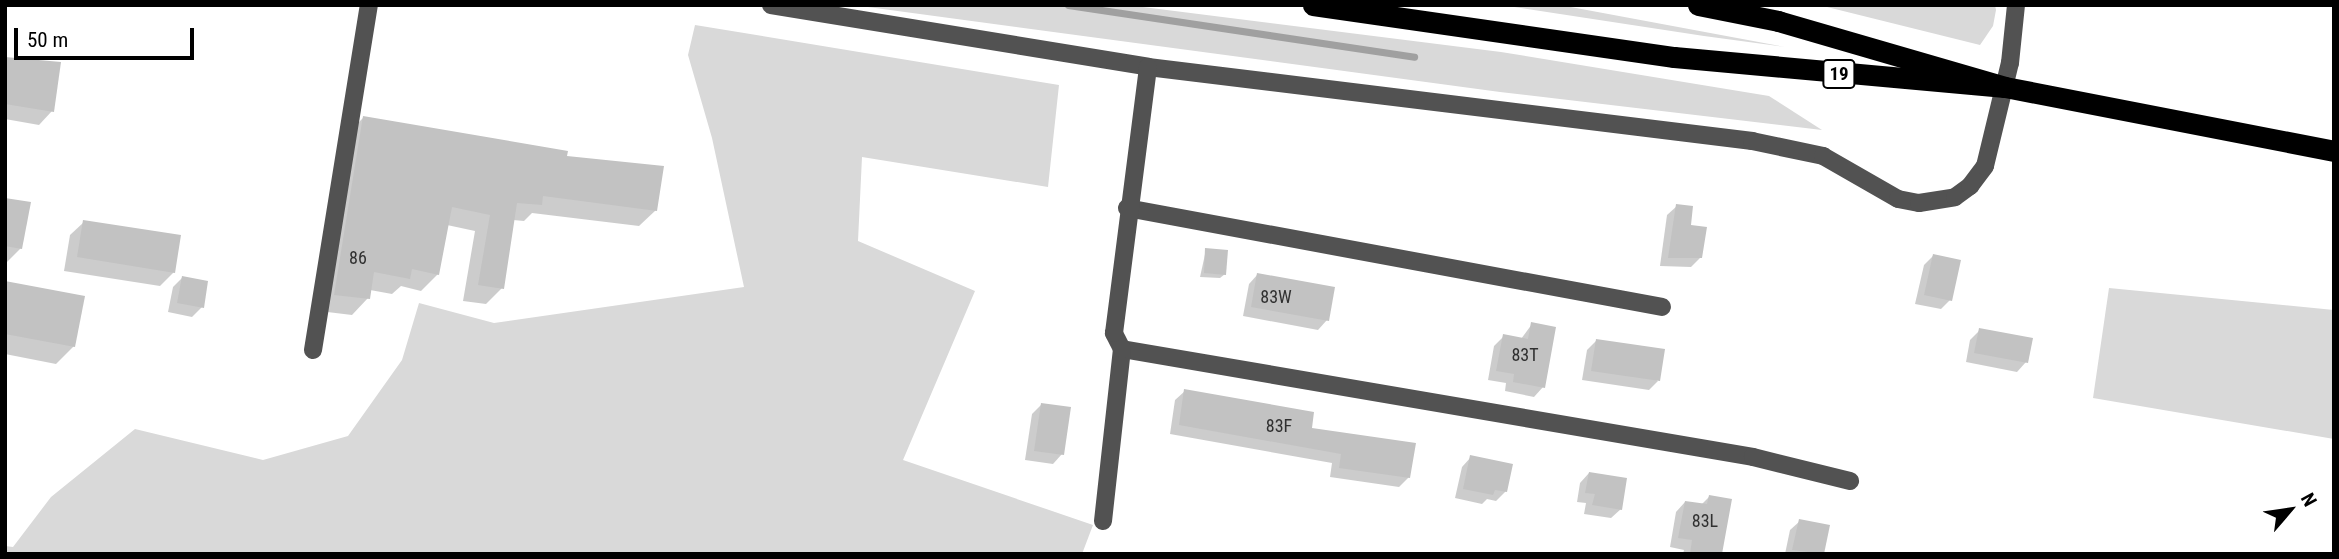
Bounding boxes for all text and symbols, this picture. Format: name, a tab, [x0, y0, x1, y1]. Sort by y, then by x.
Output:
scale bar	[18, 14, 198, 58]
text: 50 m	[27, 28, 68, 52]
road number: 19	[1822, 58, 1856, 90]
house number: 86	[349, 247, 367, 269]
house number: 83W	[1260, 286, 1292, 308]
house number: 83T	[1511, 344, 1539, 366]
house number: 83F	[1266, 415, 1292, 437]
north arrow	[2255, 475, 2325, 545]
text: N	[2296, 489, 2322, 510]
house number: 83L	[1692, 510, 1718, 532]

